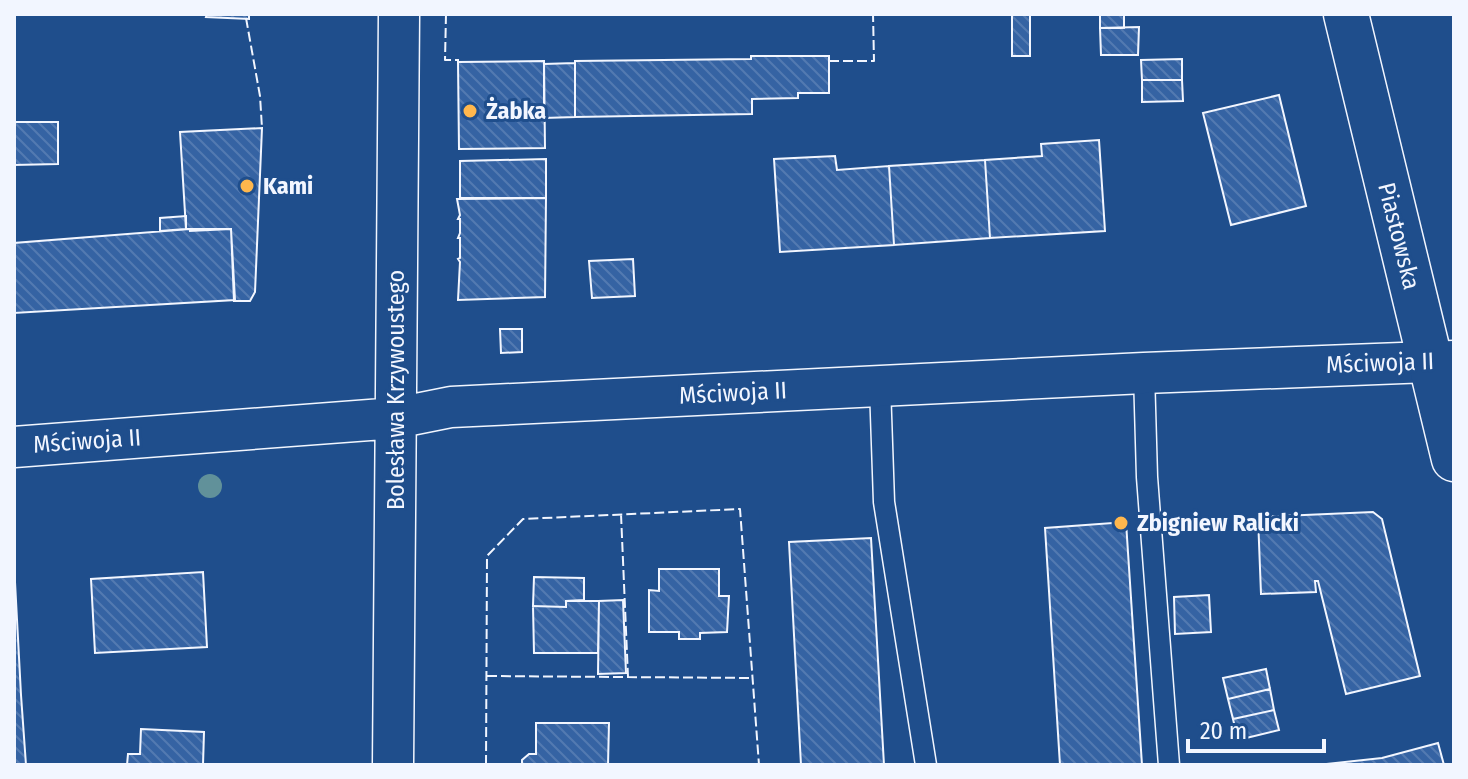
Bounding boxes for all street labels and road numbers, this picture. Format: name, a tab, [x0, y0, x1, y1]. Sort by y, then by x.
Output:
street label: Piastowska	[1372, 180, 1426, 292]
street label: Bolesława Krzywoustego	[382, 270, 410, 510]
street label: Mściwoja II	[1326, 347, 1434, 379]
street label: Mściwoja II	[678, 376, 788, 410]
street label: Mściwoja II	[32, 423, 142, 459]

